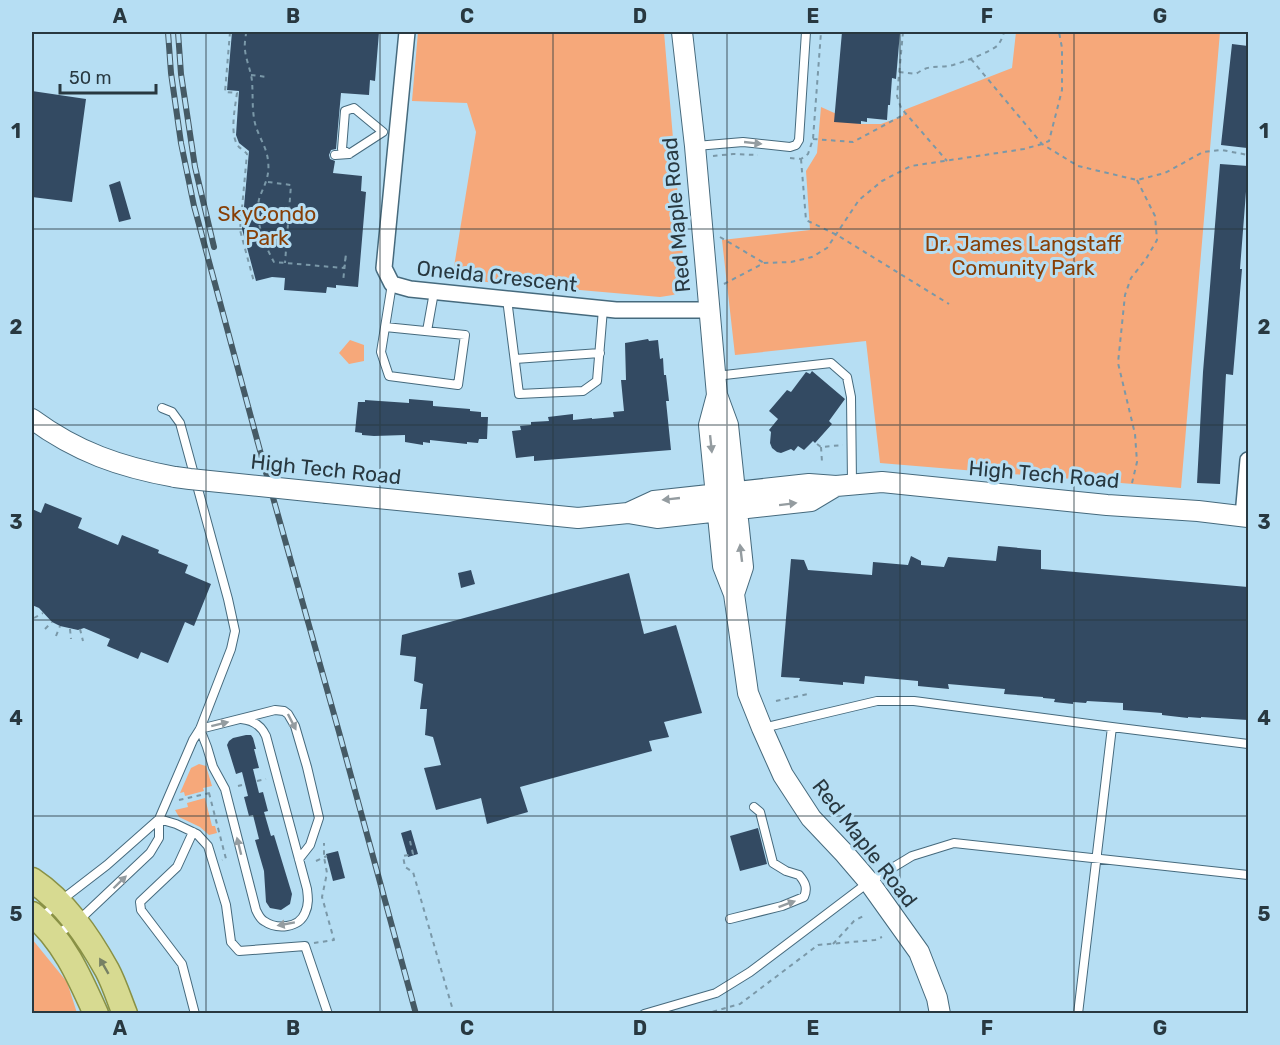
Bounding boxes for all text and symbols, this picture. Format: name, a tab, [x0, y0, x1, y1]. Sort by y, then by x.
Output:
text: A	[113, 4, 128, 28]
text: B	[286, 4, 300, 28]
text: C	[460, 4, 474, 28]
text: D	[633, 4, 647, 28]
text: E	[807, 4, 819, 28]
text: F	[981, 4, 993, 28]
text: G	[1153, 4, 1167, 28]
scale bar	[60, 57, 156, 95]
text: 50 m	[69, 67, 112, 89]
text: 1	[11, 119, 21, 143]
text: 1	[1259, 119, 1269, 143]
street label: Red Maple Road	[657, 136, 695, 294]
one-way arrow	[743, 138, 762, 148]
park label: SkyCondo Park	[218, 201, 316, 250]
park label: Dr. James Langstaff Comunity Park	[925, 231, 1122, 280]
street label: Oneida Crescent	[415, 255, 579, 297]
text: 2	[10, 315, 23, 339]
text: 2	[1258, 315, 1271, 339]
one-way arrow	[707, 435, 716, 454]
street label: High Tech Road	[249, 449, 403, 489]
street label: High Tech Road	[968, 455, 1120, 493]
one-way arrow	[661, 494, 680, 504]
one-way arrow	[778, 499, 797, 508]
text: 3	[9, 510, 23, 534]
text: 3	[1257, 510, 1271, 534]
one-way arrow	[736, 543, 746, 562]
text: 4	[9, 706, 23, 730]
text: 4	[1257, 706, 1271, 730]
one-way arrow	[287, 714, 297, 731]
one-way arrow	[211, 718, 230, 728]
street label: Red Maple Road	[807, 774, 923, 912]
one-way arrow	[234, 837, 244, 856]
one-way arrow	[112, 875, 127, 889]
one-way arrow	[778, 898, 796, 908]
text: 5	[10, 902, 23, 926]
text: 5	[1258, 902, 1271, 926]
one-way arrow	[276, 920, 295, 929]
one-way arrow	[99, 957, 109, 974]
text: A	[113, 1016, 128, 1040]
text: B	[286, 1016, 300, 1040]
text: C	[460, 1016, 474, 1040]
text: D	[633, 1016, 647, 1040]
text: E	[807, 1016, 819, 1040]
text: F	[981, 1016, 993, 1040]
text: G	[1153, 1016, 1167, 1040]

